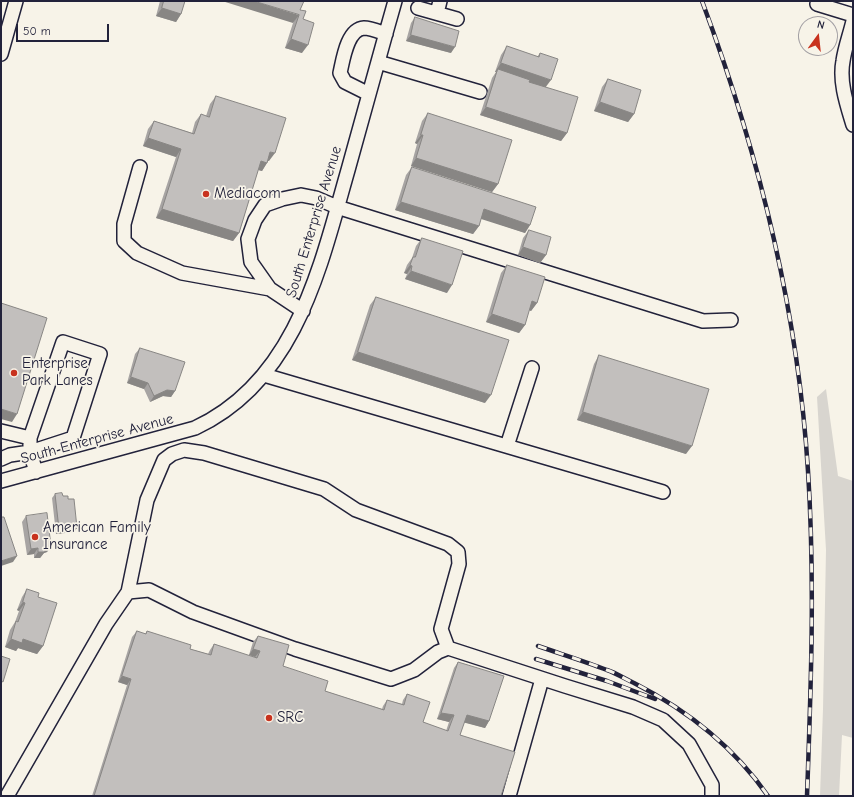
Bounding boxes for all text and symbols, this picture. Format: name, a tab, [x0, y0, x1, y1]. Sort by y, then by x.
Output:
scale bar	[18, 16, 111, 42]
north arrow	[798, 16, 838, 56]
text: N	[816, 18, 826, 32]
text: 50 m	[23, 24, 51, 38]
street label: South Enterprise Avenue	[282, 144, 346, 300]
place label: Mediacom	[214, 185, 281, 203]
marker: Mediacom	[201, 189, 211, 199]
place label: Enterprise Park Lanes	[22, 355, 93, 390]
marker: Enterprise Park Lanes	[9, 368, 19, 378]
street label: South Enterprise Avenue	[19, 410, 175, 468]
place label: American Family Insurance	[43, 519, 151, 554]
marker: American Family Insurance	[30, 532, 40, 542]
place label: SRC	[277, 709, 303, 727]
marker: SRC	[264, 713, 274, 723]

